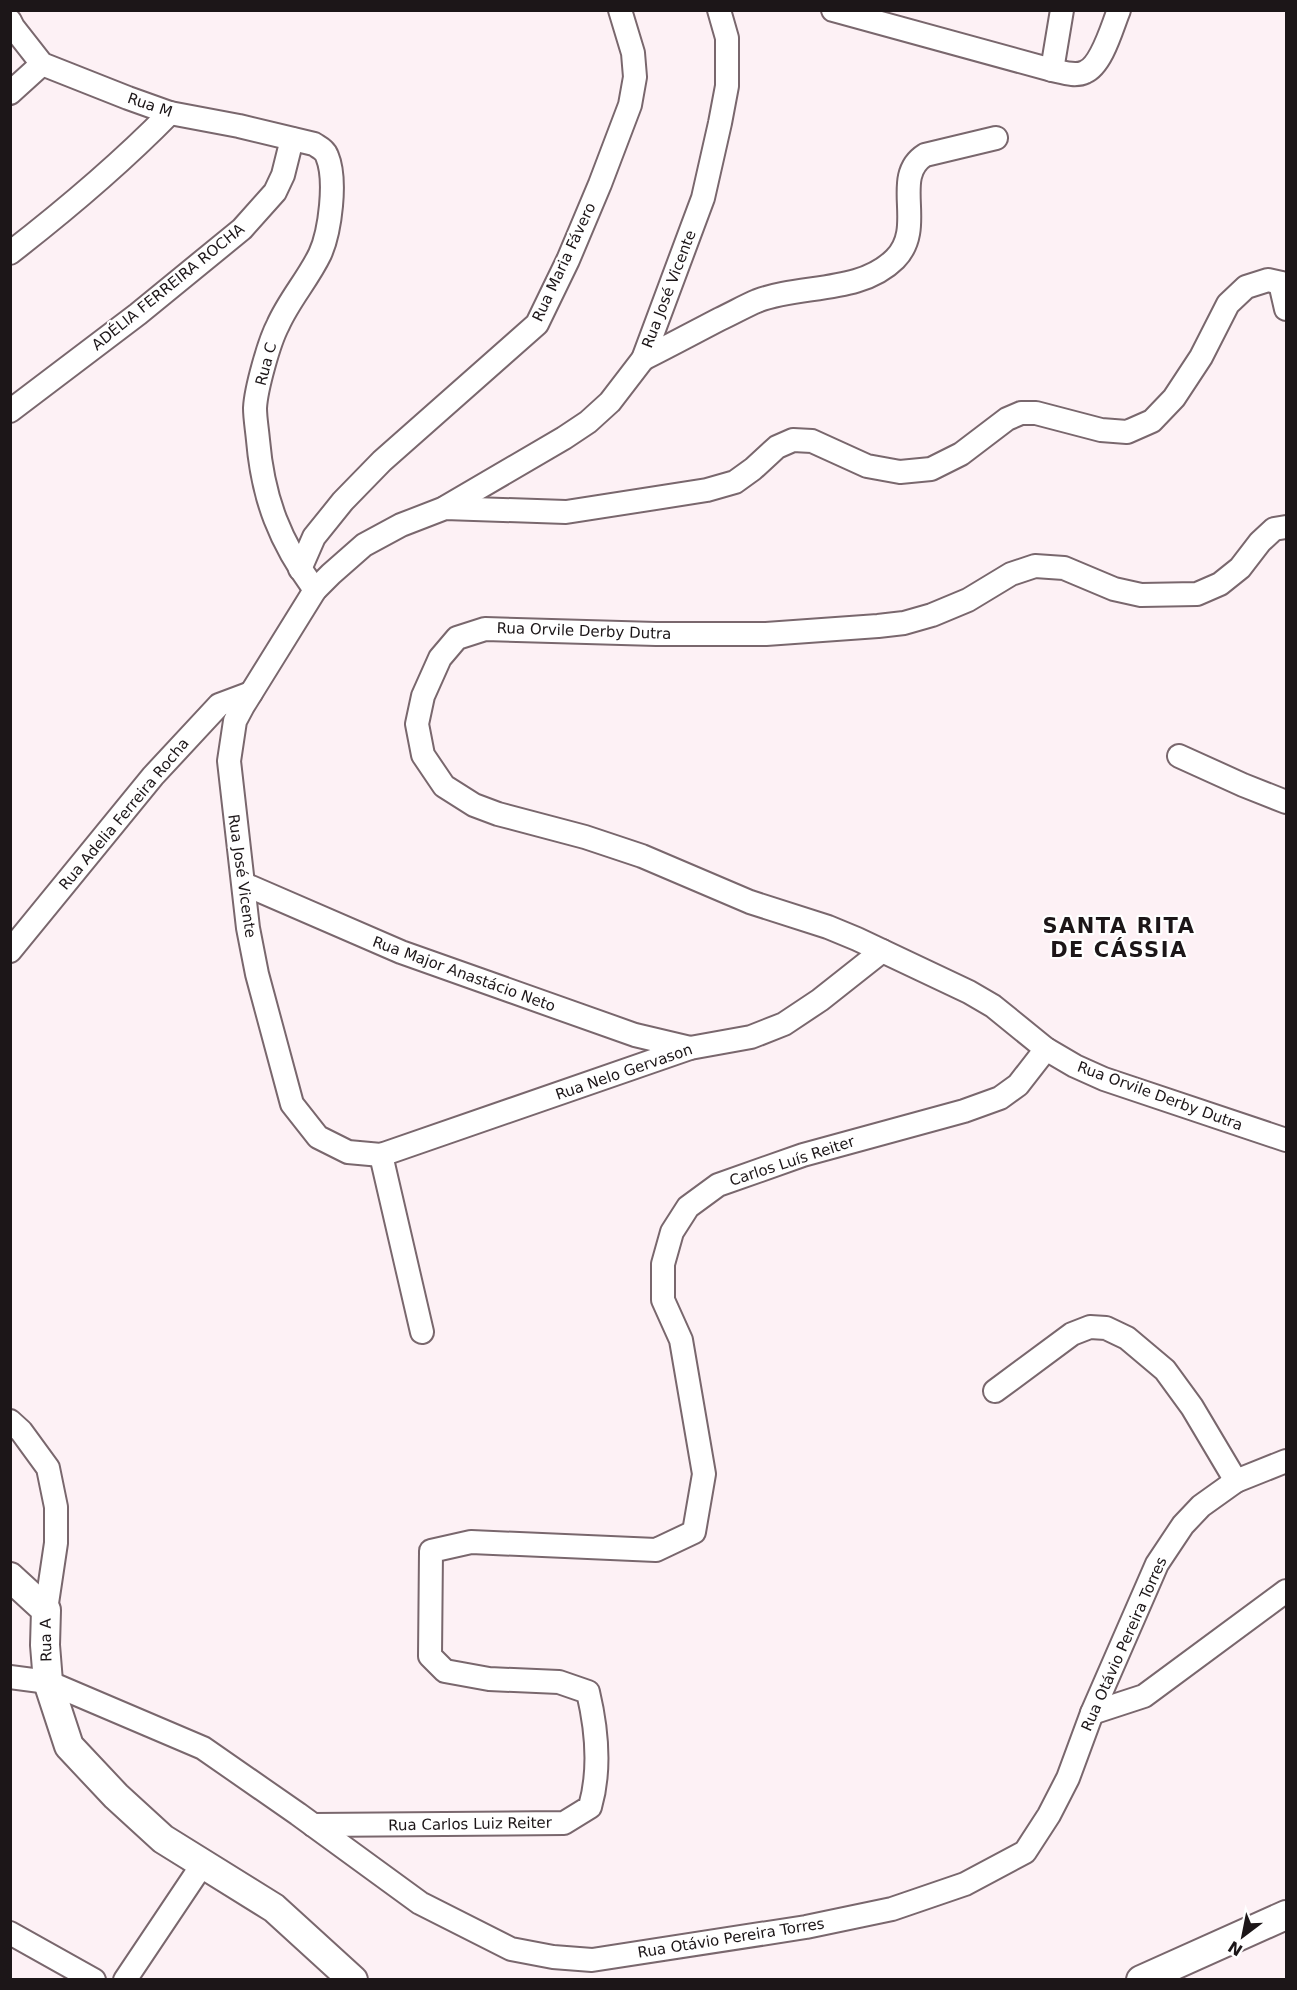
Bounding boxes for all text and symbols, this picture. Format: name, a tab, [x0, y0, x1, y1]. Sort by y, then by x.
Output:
street label: Rua M	[125, 89, 175, 121]
street label: Rua Maria Fávero	[529, 200, 599, 324]
street label: ADÉLIA FERREIRA ROCHA	[87, 219, 248, 354]
street label: Rua José Vicente	[638, 228, 700, 350]
street label: Rua C	[252, 341, 280, 387]
street label: Rua Orvile Derby Dutra	[496, 619, 672, 643]
street label: Rua Adelia Ferreira Rocha	[55, 735, 193, 893]
street label: Rua José Vicente	[224, 813, 260, 939]
district label: SANTA RITA DE CÁSSIA	[1042, 914, 1196, 962]
street label: Rua Major Anastácio Neto	[370, 932, 558, 1016]
street label: Rua Nelo Gervason	[553, 1040, 695, 1104]
street label: Rua Orvile Derby Dutra	[1075, 1058, 1245, 1134]
street label: Carlos Luís Reiter	[727, 1132, 858, 1190]
street label: Rua Otávio Pereira Torres	[1077, 1554, 1171, 1734]
street label: Rua A	[37, 1617, 55, 1662]
street label: Rua Carlos Luiz Reiter	[388, 1814, 553, 1834]
north arrow	[1213, 1906, 1273, 1966]
street label: Rua Otávio Pereira Torres	[636, 1914, 826, 1962]
text: N	[1225, 1937, 1246, 1960]

